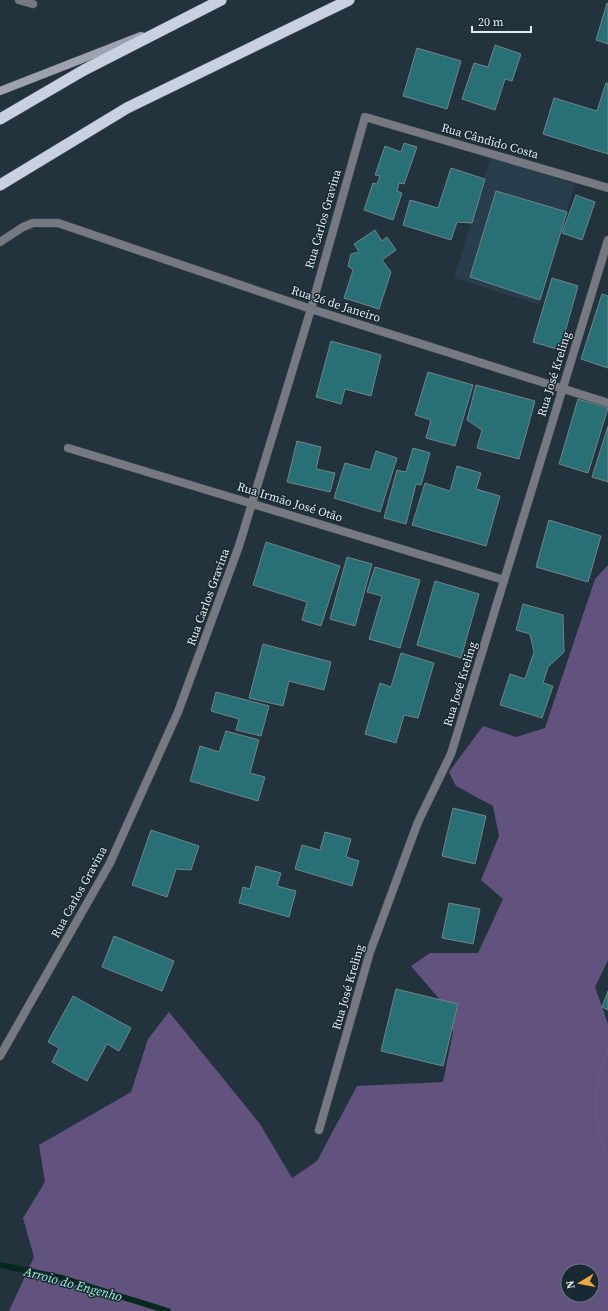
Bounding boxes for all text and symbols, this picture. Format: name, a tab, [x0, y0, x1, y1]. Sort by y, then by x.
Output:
scale bar	[472, 8, 531, 34]
text: 20 m	[478, 14, 504, 30]
street label: Rua Cândido Costa	[440, 119, 541, 163]
street label: Rua Carlos Gravina	[301, 167, 345, 270]
street label: Rua 26 de Janeiro	[289, 282, 383, 326]
street label: Rua José Kreling	[533, 330, 575, 418]
street label: Rua Irmão José Otão	[235, 478, 345, 526]
street label: Rua Carlos Gravina	[183, 545, 233, 648]
street label: Rua José Kreling	[439, 640, 481, 728]
street label: Rua Carlos Gravina	[47, 843, 111, 941]
street label: Rua José Kreling	[328, 942, 368, 1032]
water label: Arroio do Engenho	[21, 1262, 124, 1305]
north arrow	[560, 1263, 600, 1303]
text: N	[563, 1279, 579, 1290]

